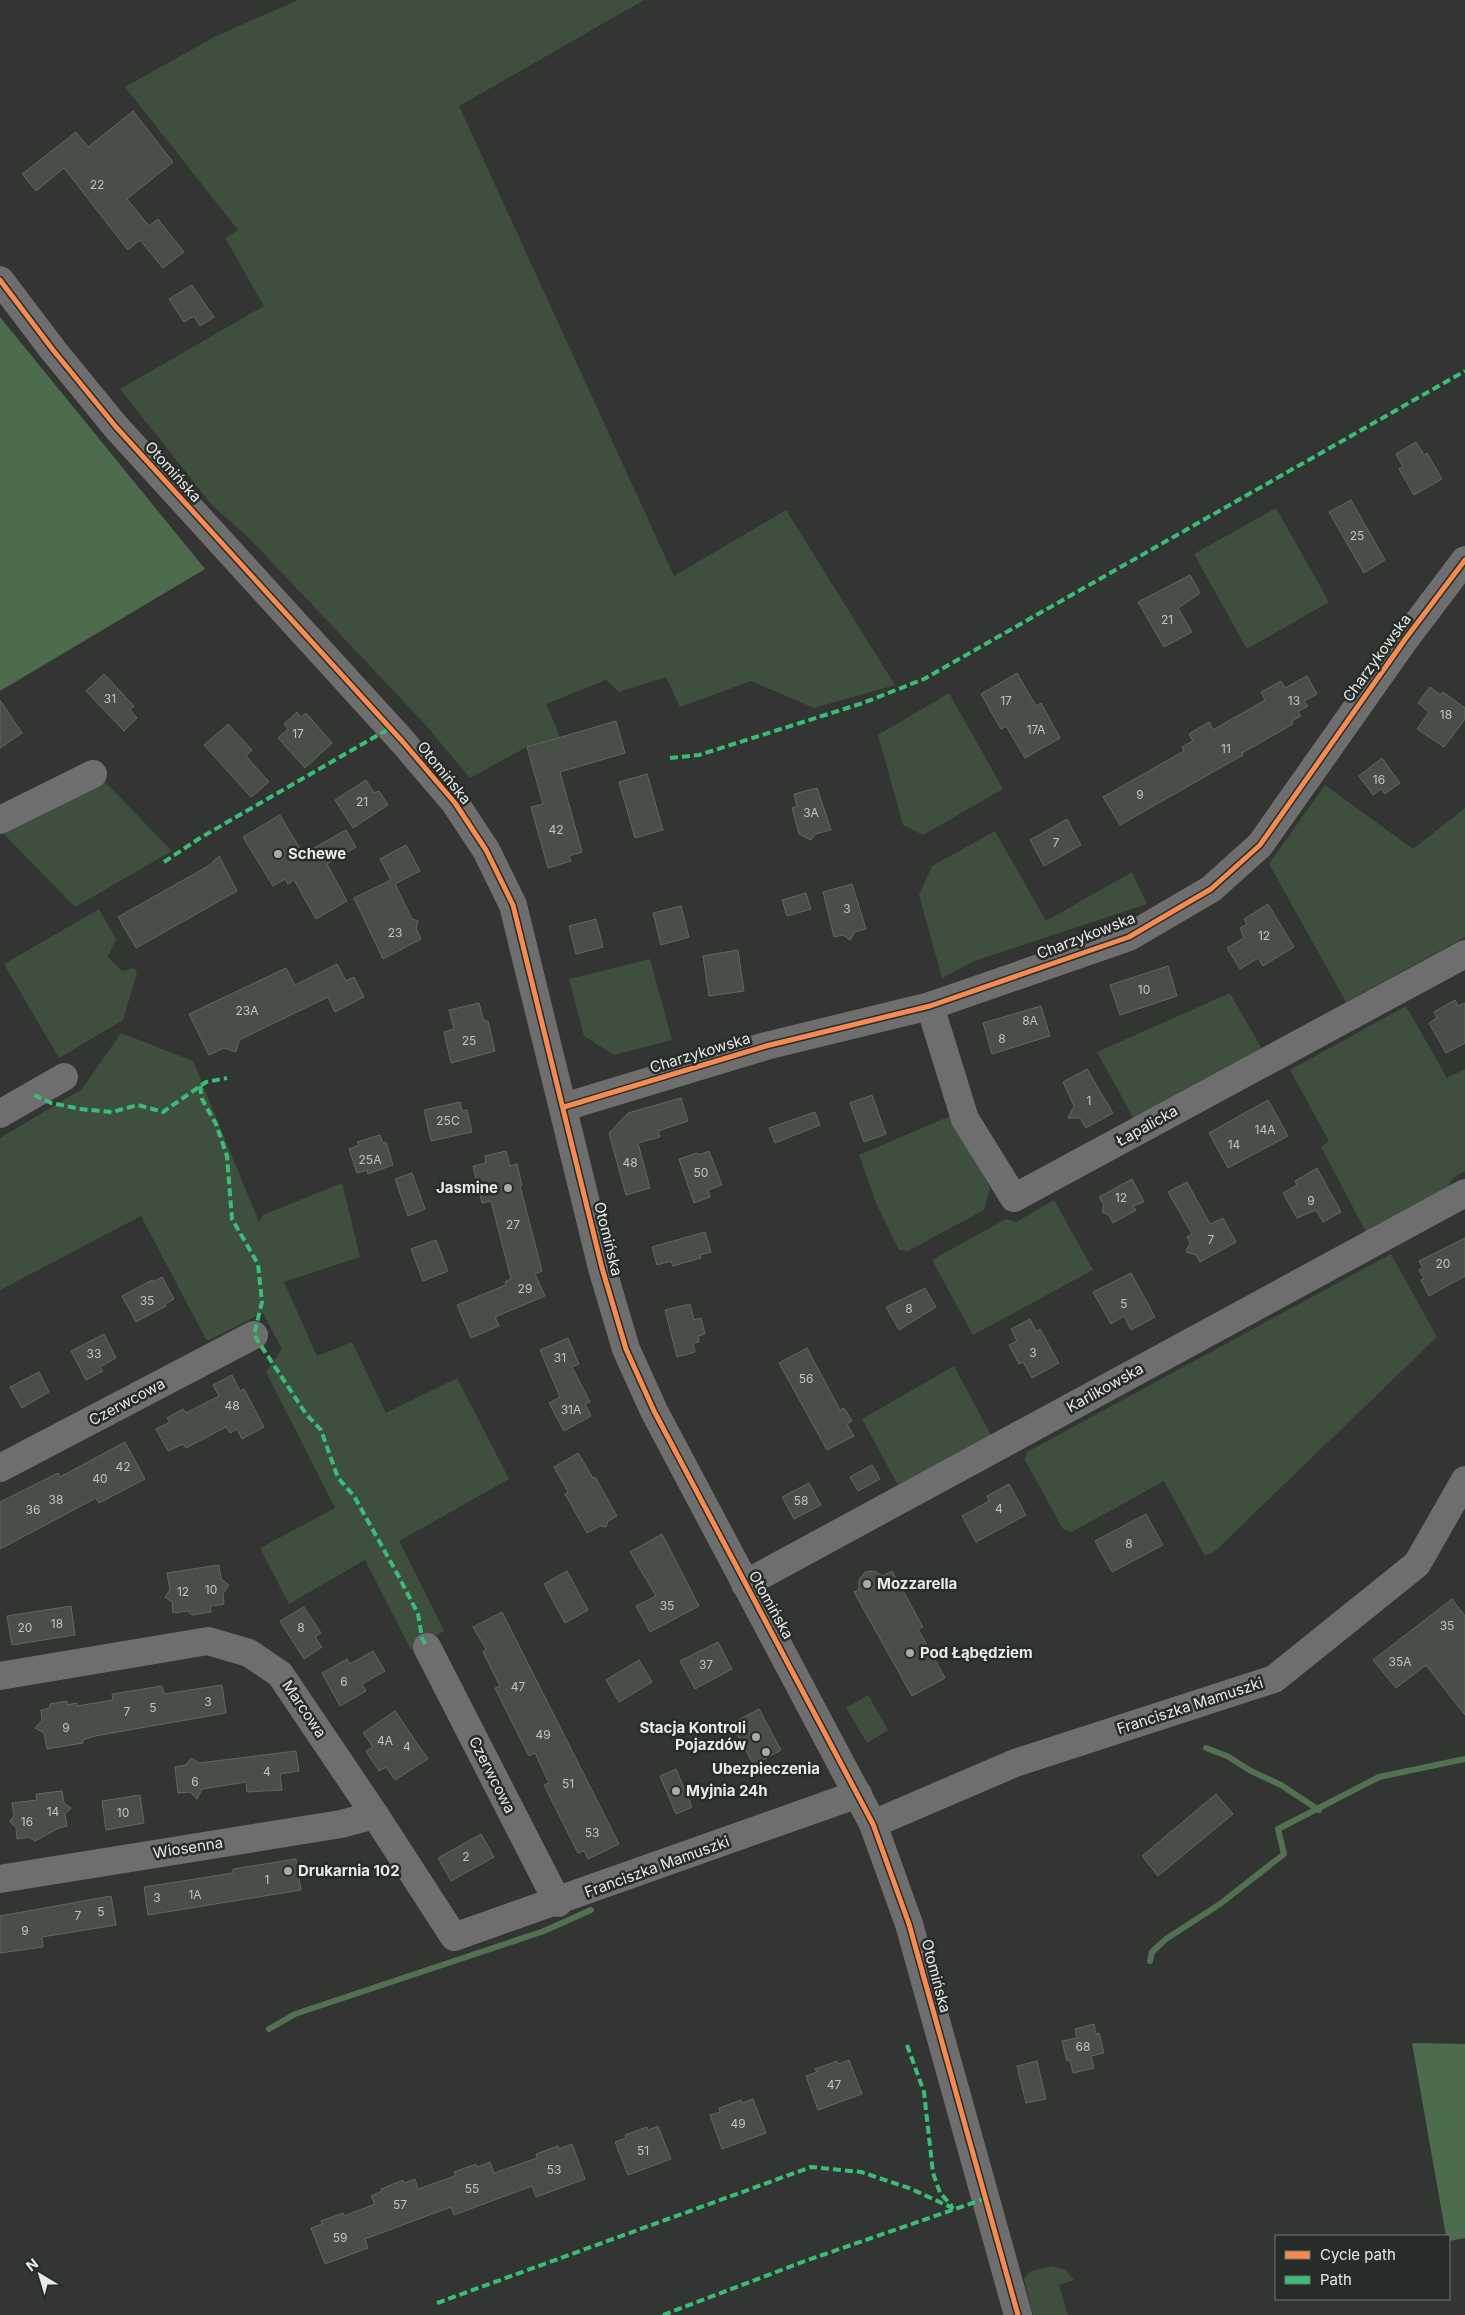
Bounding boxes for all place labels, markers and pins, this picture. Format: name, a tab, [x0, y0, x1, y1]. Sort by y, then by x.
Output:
place label: Schewe	[288, 844, 346, 863]
marker: Schewe	[272, 848, 284, 860]
place label: Jasmine	[436, 1178, 498, 1197]
marker: Jasmine	[502, 1182, 514, 1194]
place label: Mozzarella	[877, 1574, 957, 1593]
marker: Mozzarella	[861, 1578, 873, 1590]
place label: Pod Łąbędziem	[920, 1643, 1033, 1662]
marker: Pod Łąbędziem	[904, 1647, 916, 1659]
place label: Stacja Kontroli Pojazdów	[639, 1718, 746, 1754]
marker: Stacja Kontroli Pojazdów	[750, 1731, 762, 1743]
marker: Ubezpieczenia	[760, 1746, 772, 1758]
place label: Ubezpieczenia	[712, 1759, 820, 1778]
place label: Myjnia 24h	[686, 1781, 768, 1800]
marker: Myjnia 24h	[670, 1785, 682, 1797]
place label: Drukarnia 102	[298, 1861, 400, 1880]
marker: Drukarnia 102	[282, 1865, 294, 1877]

